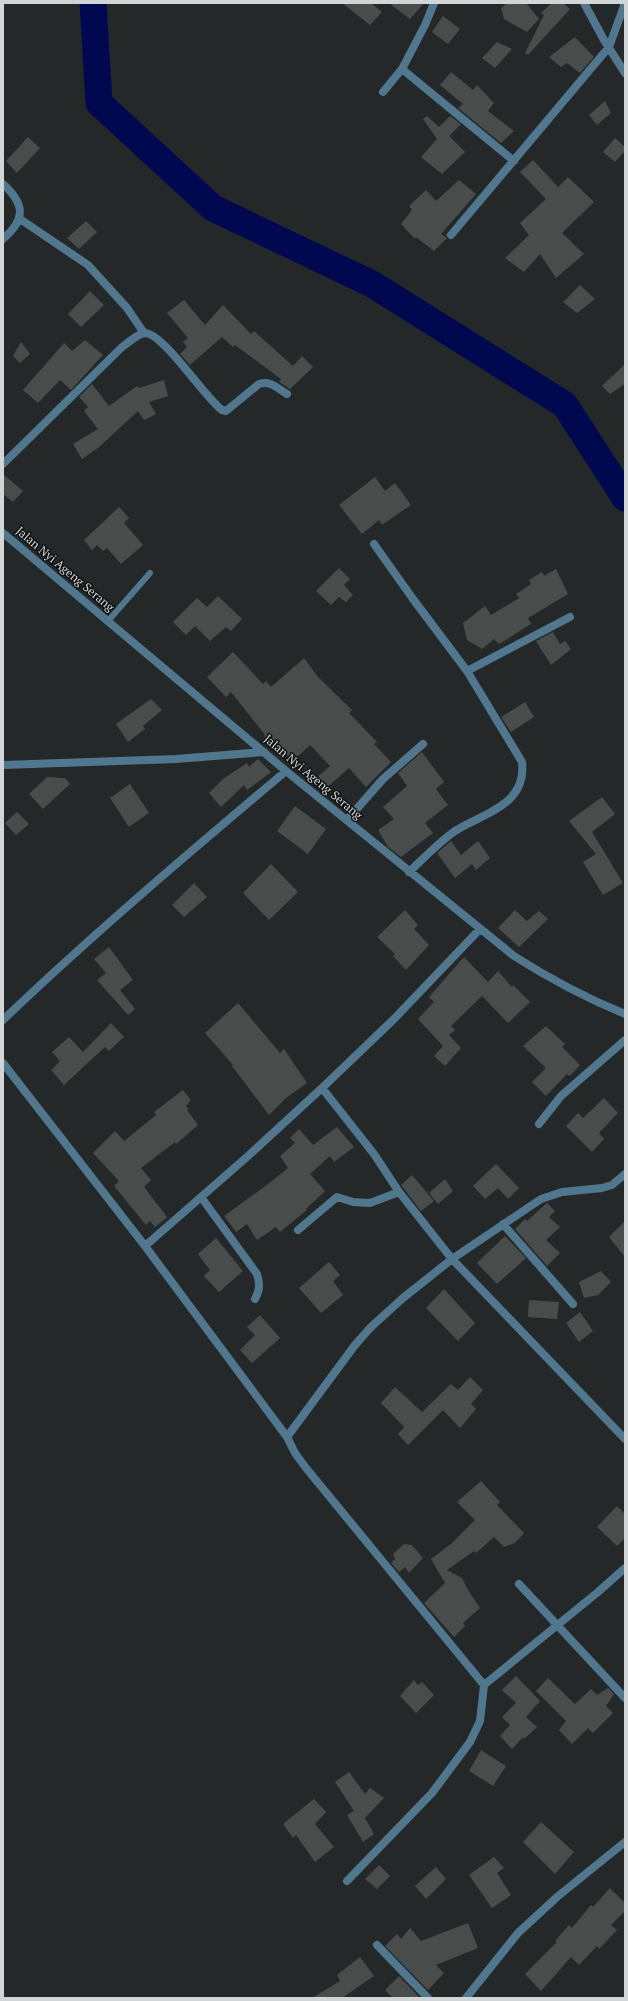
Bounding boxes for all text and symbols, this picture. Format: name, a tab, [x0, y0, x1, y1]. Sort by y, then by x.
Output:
street label: Jalan Nyi Ageng Serang	[13, 523, 118, 615]
street label: Jalan Nyi Ageng Serang	[261, 731, 366, 823]

